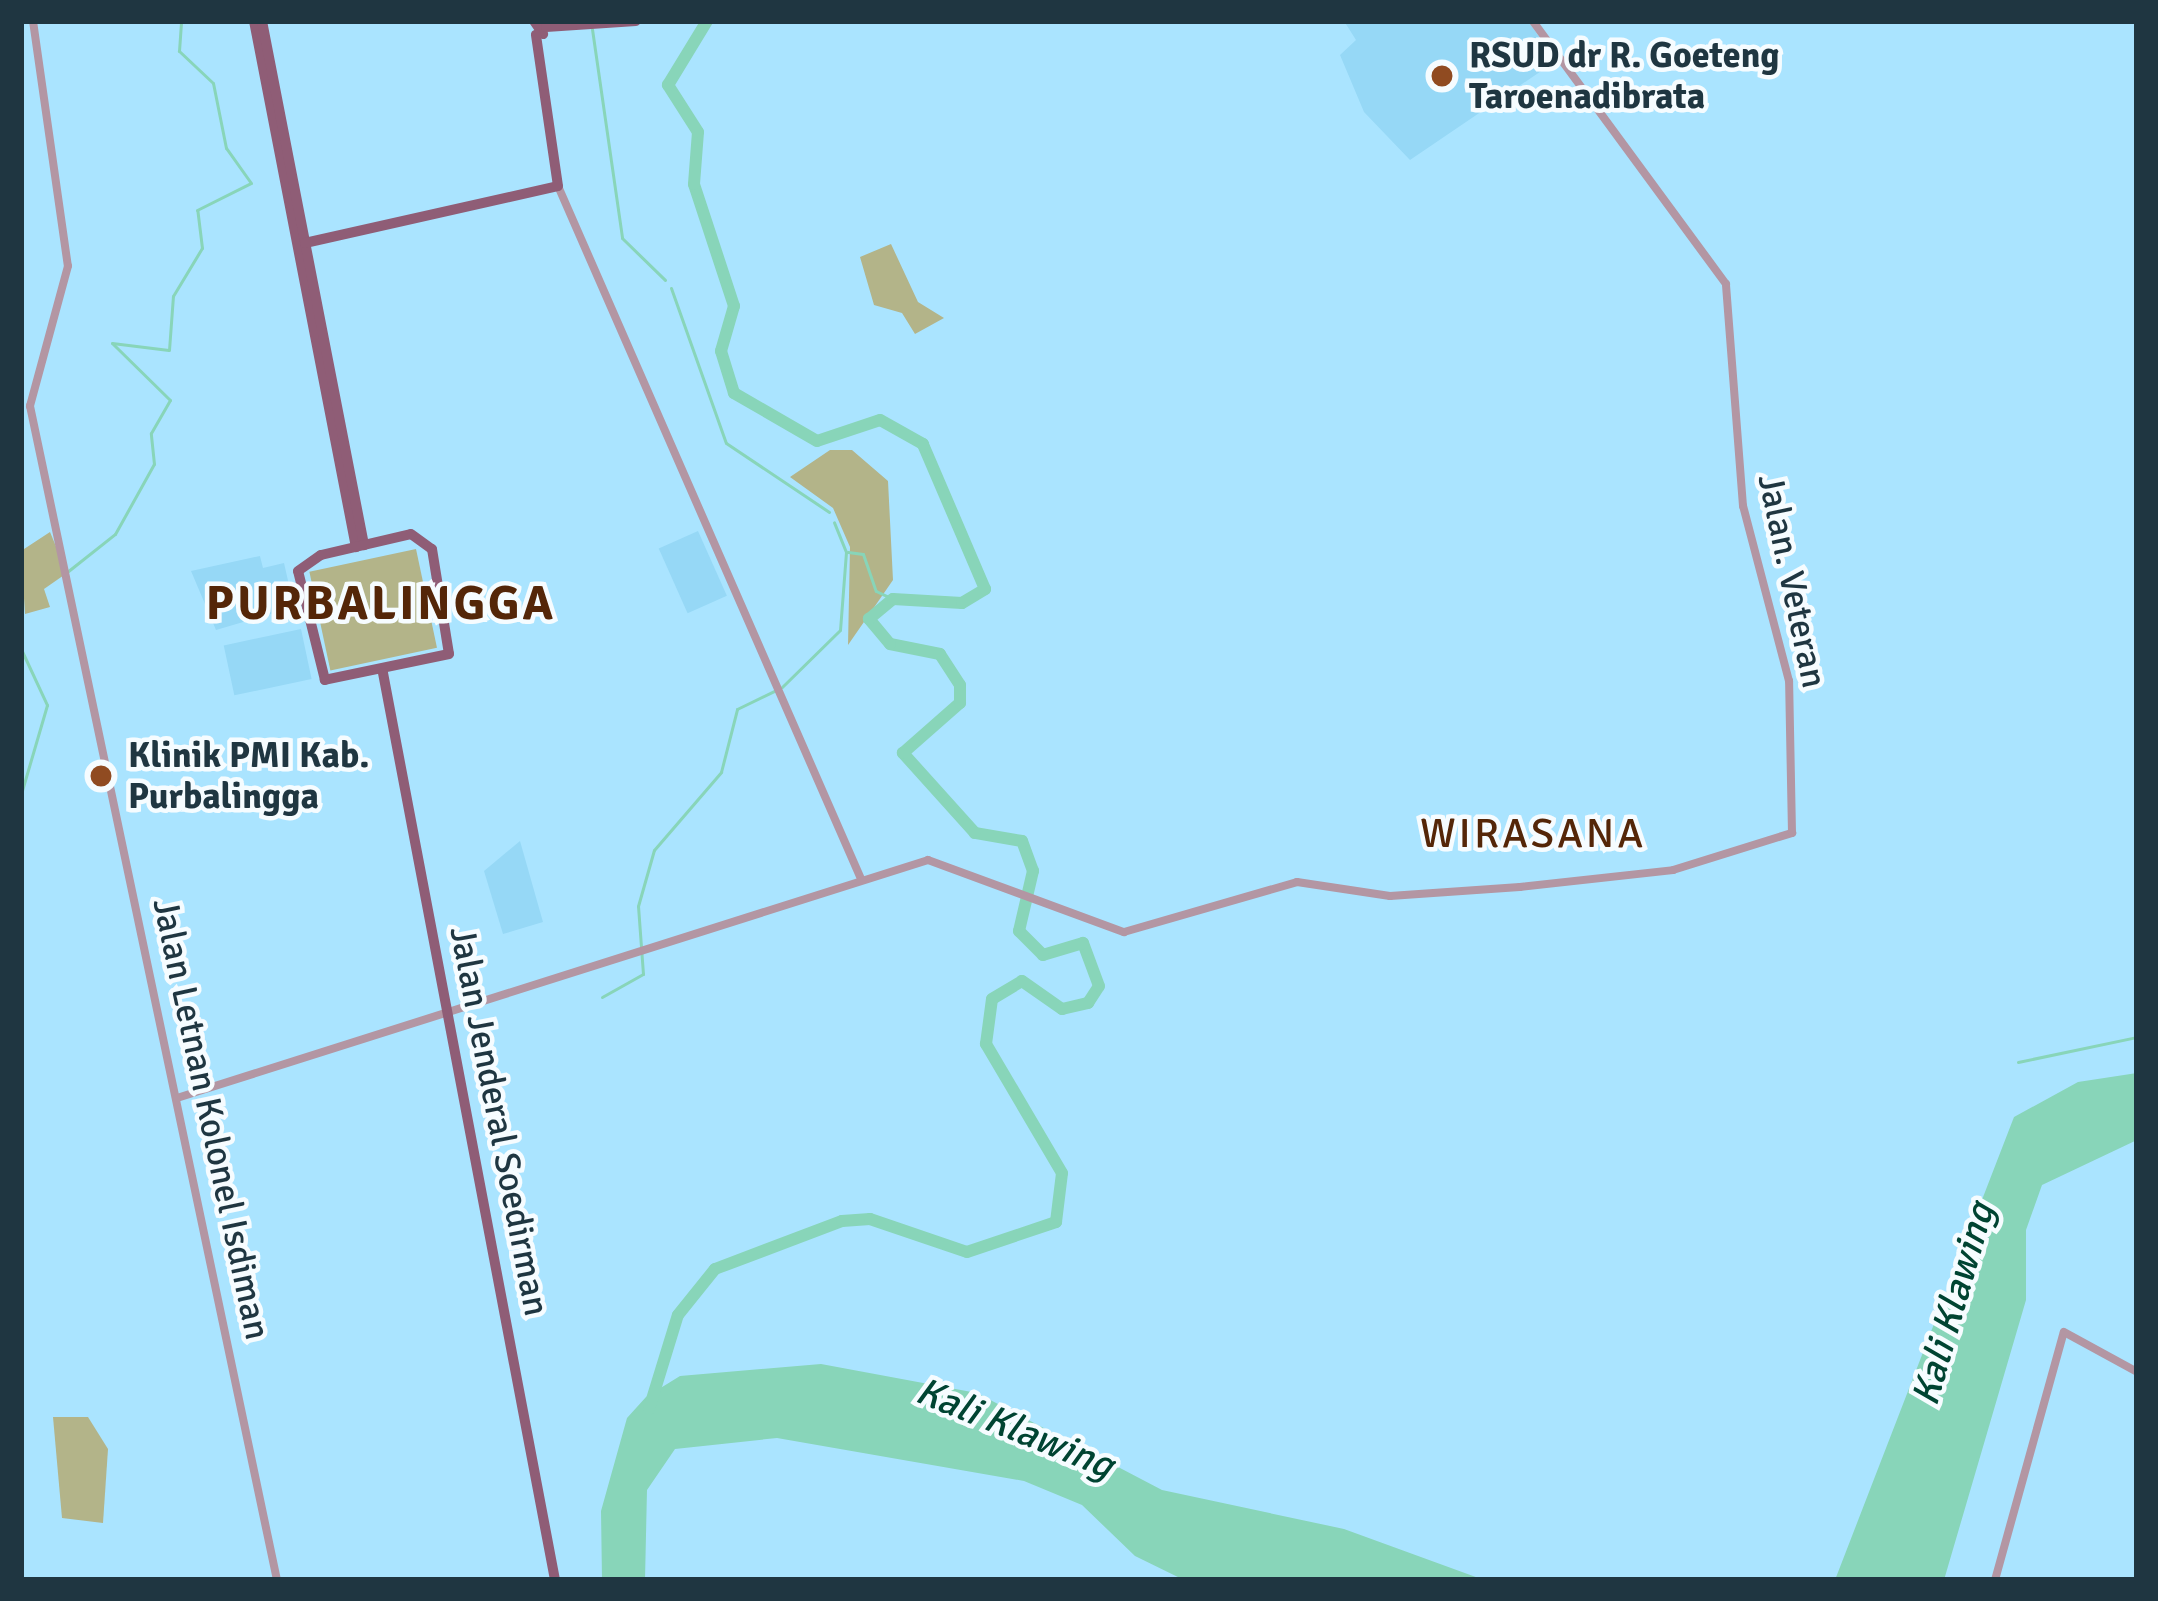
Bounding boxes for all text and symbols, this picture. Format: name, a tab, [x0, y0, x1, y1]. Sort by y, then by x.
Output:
place label: RSUD dr R. Goeteng Taroenadibrata	[1469, 33, 1780, 118]
marker: RSUD dr R. Goeteng Taroenadibrata	[1426, 60, 1458, 92]
street label: Jalan. Veteran	[1748, 470, 1836, 692]
district label: PURBALINGGA	[206, 575, 556, 633]
place label: Klinik PMI Kab. Purbalingga	[128, 733, 370, 818]
marker: Klinik PMI Kab. Purbalingga	[85, 760, 117, 792]
district label: WIRASANA	[1420, 809, 1646, 859]
street label: Jalan Letnan Kolonel Isdiman	[143, 894, 279, 1344]
street label: Jalan Jenderal Soedirman	[440, 923, 558, 1319]
water label: Kali Klawing	[1902, 1197, 2004, 1411]
water label: Kali Klawing	[910, 1367, 1120, 1489]

